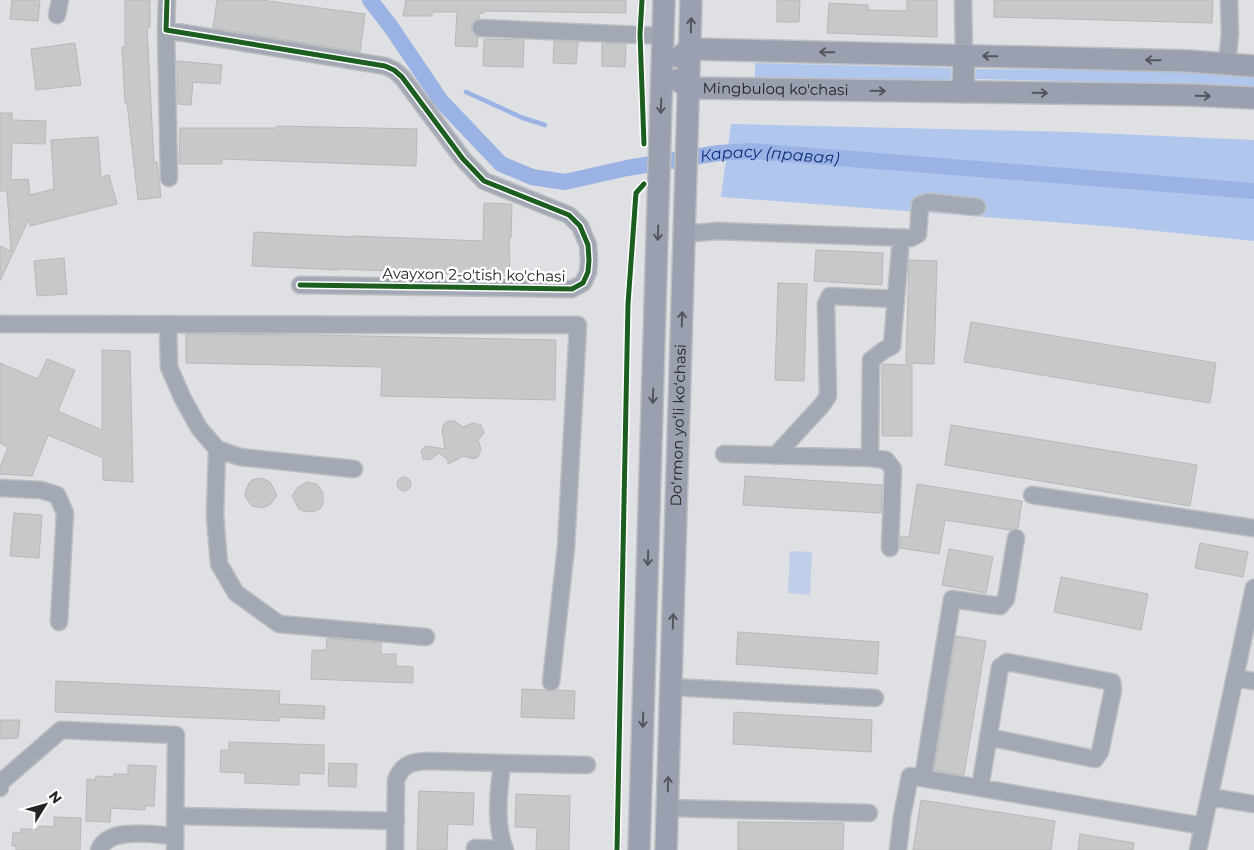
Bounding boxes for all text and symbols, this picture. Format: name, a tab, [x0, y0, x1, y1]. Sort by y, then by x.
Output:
one-way arrow	[686, 17, 695, 33]
one-way arrow	[820, 48, 836, 57]
one-way arrow	[983, 52, 999, 61]
one-way arrow	[1145, 55, 1162, 65]
street label: Mingbuloq ko'chasi	[702, 78, 849, 99]
one-way arrow	[869, 86, 885, 96]
one-way arrow	[1032, 88, 1048, 98]
one-way arrow	[1194, 91, 1210, 100]
one-way arrow	[656, 98, 666, 114]
water label: Карасу (правая)	[699, 142, 840, 168]
one-way arrow	[653, 225, 662, 241]
street label: Avayxon 2-o'tish ko'chasi	[382, 263, 566, 286]
one-way arrow	[677, 311, 687, 328]
street label: Do‘rmon yo‘li ko‘chasi	[666, 344, 690, 507]
one-way arrow	[648, 387, 658, 403]
one-way arrow	[643, 550, 653, 566]
one-way arrow	[668, 614, 677, 630]
one-way arrow	[638, 712, 648, 728]
one-way arrow	[663, 776, 672, 792]
north arrow	[20, 780, 70, 830]
text: N	[45, 787, 66, 807]

